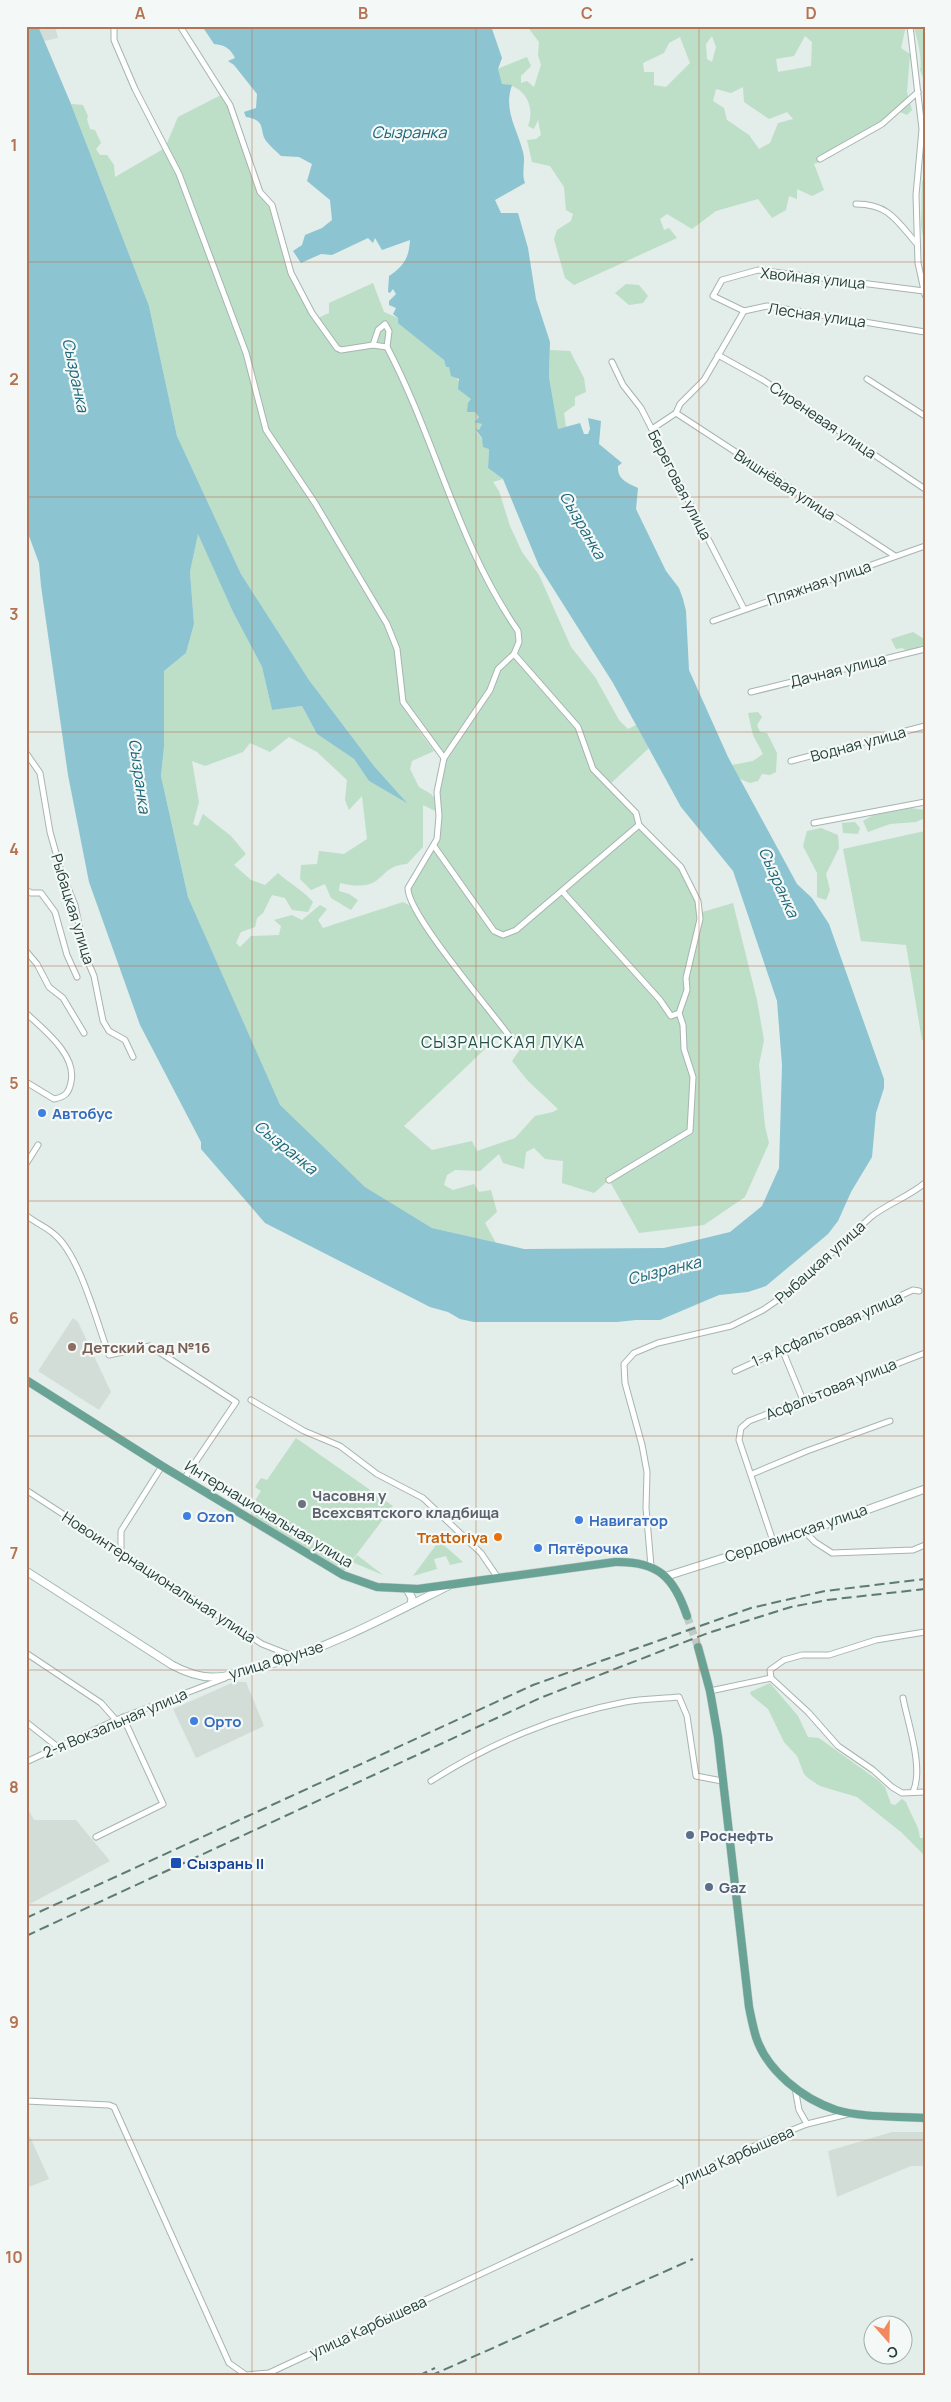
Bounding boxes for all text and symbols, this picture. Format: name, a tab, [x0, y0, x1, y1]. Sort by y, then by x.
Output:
text: A	[135, 2, 146, 24]
text: B	[358, 2, 368, 24]
text: C	[581, 2, 593, 24]
text: D	[805, 2, 817, 24]
water label: Сызранка	[372, 121, 448, 143]
text: 1	[10, 134, 18, 156]
street label: Хвойная улица	[759, 262, 867, 294]
street label: Лесная улица	[767, 298, 867, 332]
water label: Сызранка	[57, 336, 95, 415]
text: 2	[9, 368, 19, 390]
street label: Сиреневая улица	[765, 376, 881, 464]
street label: Береговая улица	[643, 426, 717, 544]
street label: Вишнёвая улица	[730, 444, 840, 526]
water label: Сызранка	[555, 487, 612, 564]
street label: Пляжная улица	[764, 555, 874, 611]
text: 3	[9, 603, 19, 625]
street label: Дачная улица	[788, 648, 888, 692]
street label: Водная улица	[808, 721, 908, 767]
water label: Сызранка	[124, 737, 156, 816]
text: 4	[9, 838, 19, 860]
water label: Сызранка	[754, 843, 805, 922]
street label: Рыбацкая улица	[46, 851, 100, 967]
district label: СЫЗРАНСКАЯ ЛУКА	[421, 1031, 585, 1053]
text: 5	[9, 1072, 19, 1094]
place label: Автобус	[52, 1103, 113, 1124]
marker: Автобус	[36, 1107, 48, 1119]
water label: Сызранка	[250, 1115, 323, 1180]
street label: Рыбацкая улица	[770, 1216, 870, 1308]
water label: Сызранка	[625, 1250, 704, 1290]
street label: 1-я Асфальтовая улица	[748, 1286, 906, 1372]
text: 6	[9, 1307, 19, 1329]
place label: Детский сад №16	[82, 1337, 210, 1358]
marker: Детский сад №16	[66, 1341, 78, 1353]
street label: Асфальтовая улица	[762, 1353, 900, 1425]
street label: Интернациональная улица	[181, 1455, 357, 1573]
place label: Часовня у Всехсвятского кладбища	[312, 1485, 499, 1523]
marker: Часовня у Всехсвятского кладбища	[296, 1498, 308, 1510]
street label: Сердовинская улица	[722, 1499, 870, 1567]
street label: Новоинтернациональная улица	[58, 1506, 260, 1648]
place label: Ozon	[197, 1506, 234, 1527]
marker: Ozon	[181, 1510, 193, 1522]
place label: Навигатор	[589, 1510, 668, 1531]
marker: Навигатор	[573, 1514, 585, 1526]
place label: Trattoriya	[417, 1527, 488, 1548]
marker: Trattoriya	[492, 1531, 504, 1543]
place label: Пятёрочка	[548, 1538, 628, 1559]
text: 7	[10, 1542, 18, 1564]
marker: Пятёрочка	[532, 1542, 544, 1554]
street label: улица Фрунзе	[226, 1636, 326, 1684]
street label: 2-я Вокзальная улица	[40, 1683, 190, 1763]
place label: Орто	[204, 1711, 242, 1732]
marker: Орто	[188, 1715, 200, 1727]
text: 8	[9, 1776, 19, 1798]
place label: Роснефть	[700, 1825, 773, 1846]
marker: Роснефть	[684, 1829, 696, 1841]
place label: Сызрань II	[187, 1853, 264, 1874]
marker: Сызрань II	[169, 1856, 183, 1870]
place label: Gaz	[719, 1877, 747, 1898]
marker: Gaz	[703, 1881, 715, 1893]
text: 9	[9, 2011, 19, 2033]
street label: улица Карбышева	[673, 2121, 797, 2191]
text: 10	[5, 2246, 23, 2268]
street label: улица Карбышева	[306, 2291, 430, 2363]
north arrow	[864, 2314, 914, 2364]
text: С	[885, 2342, 901, 2363]

